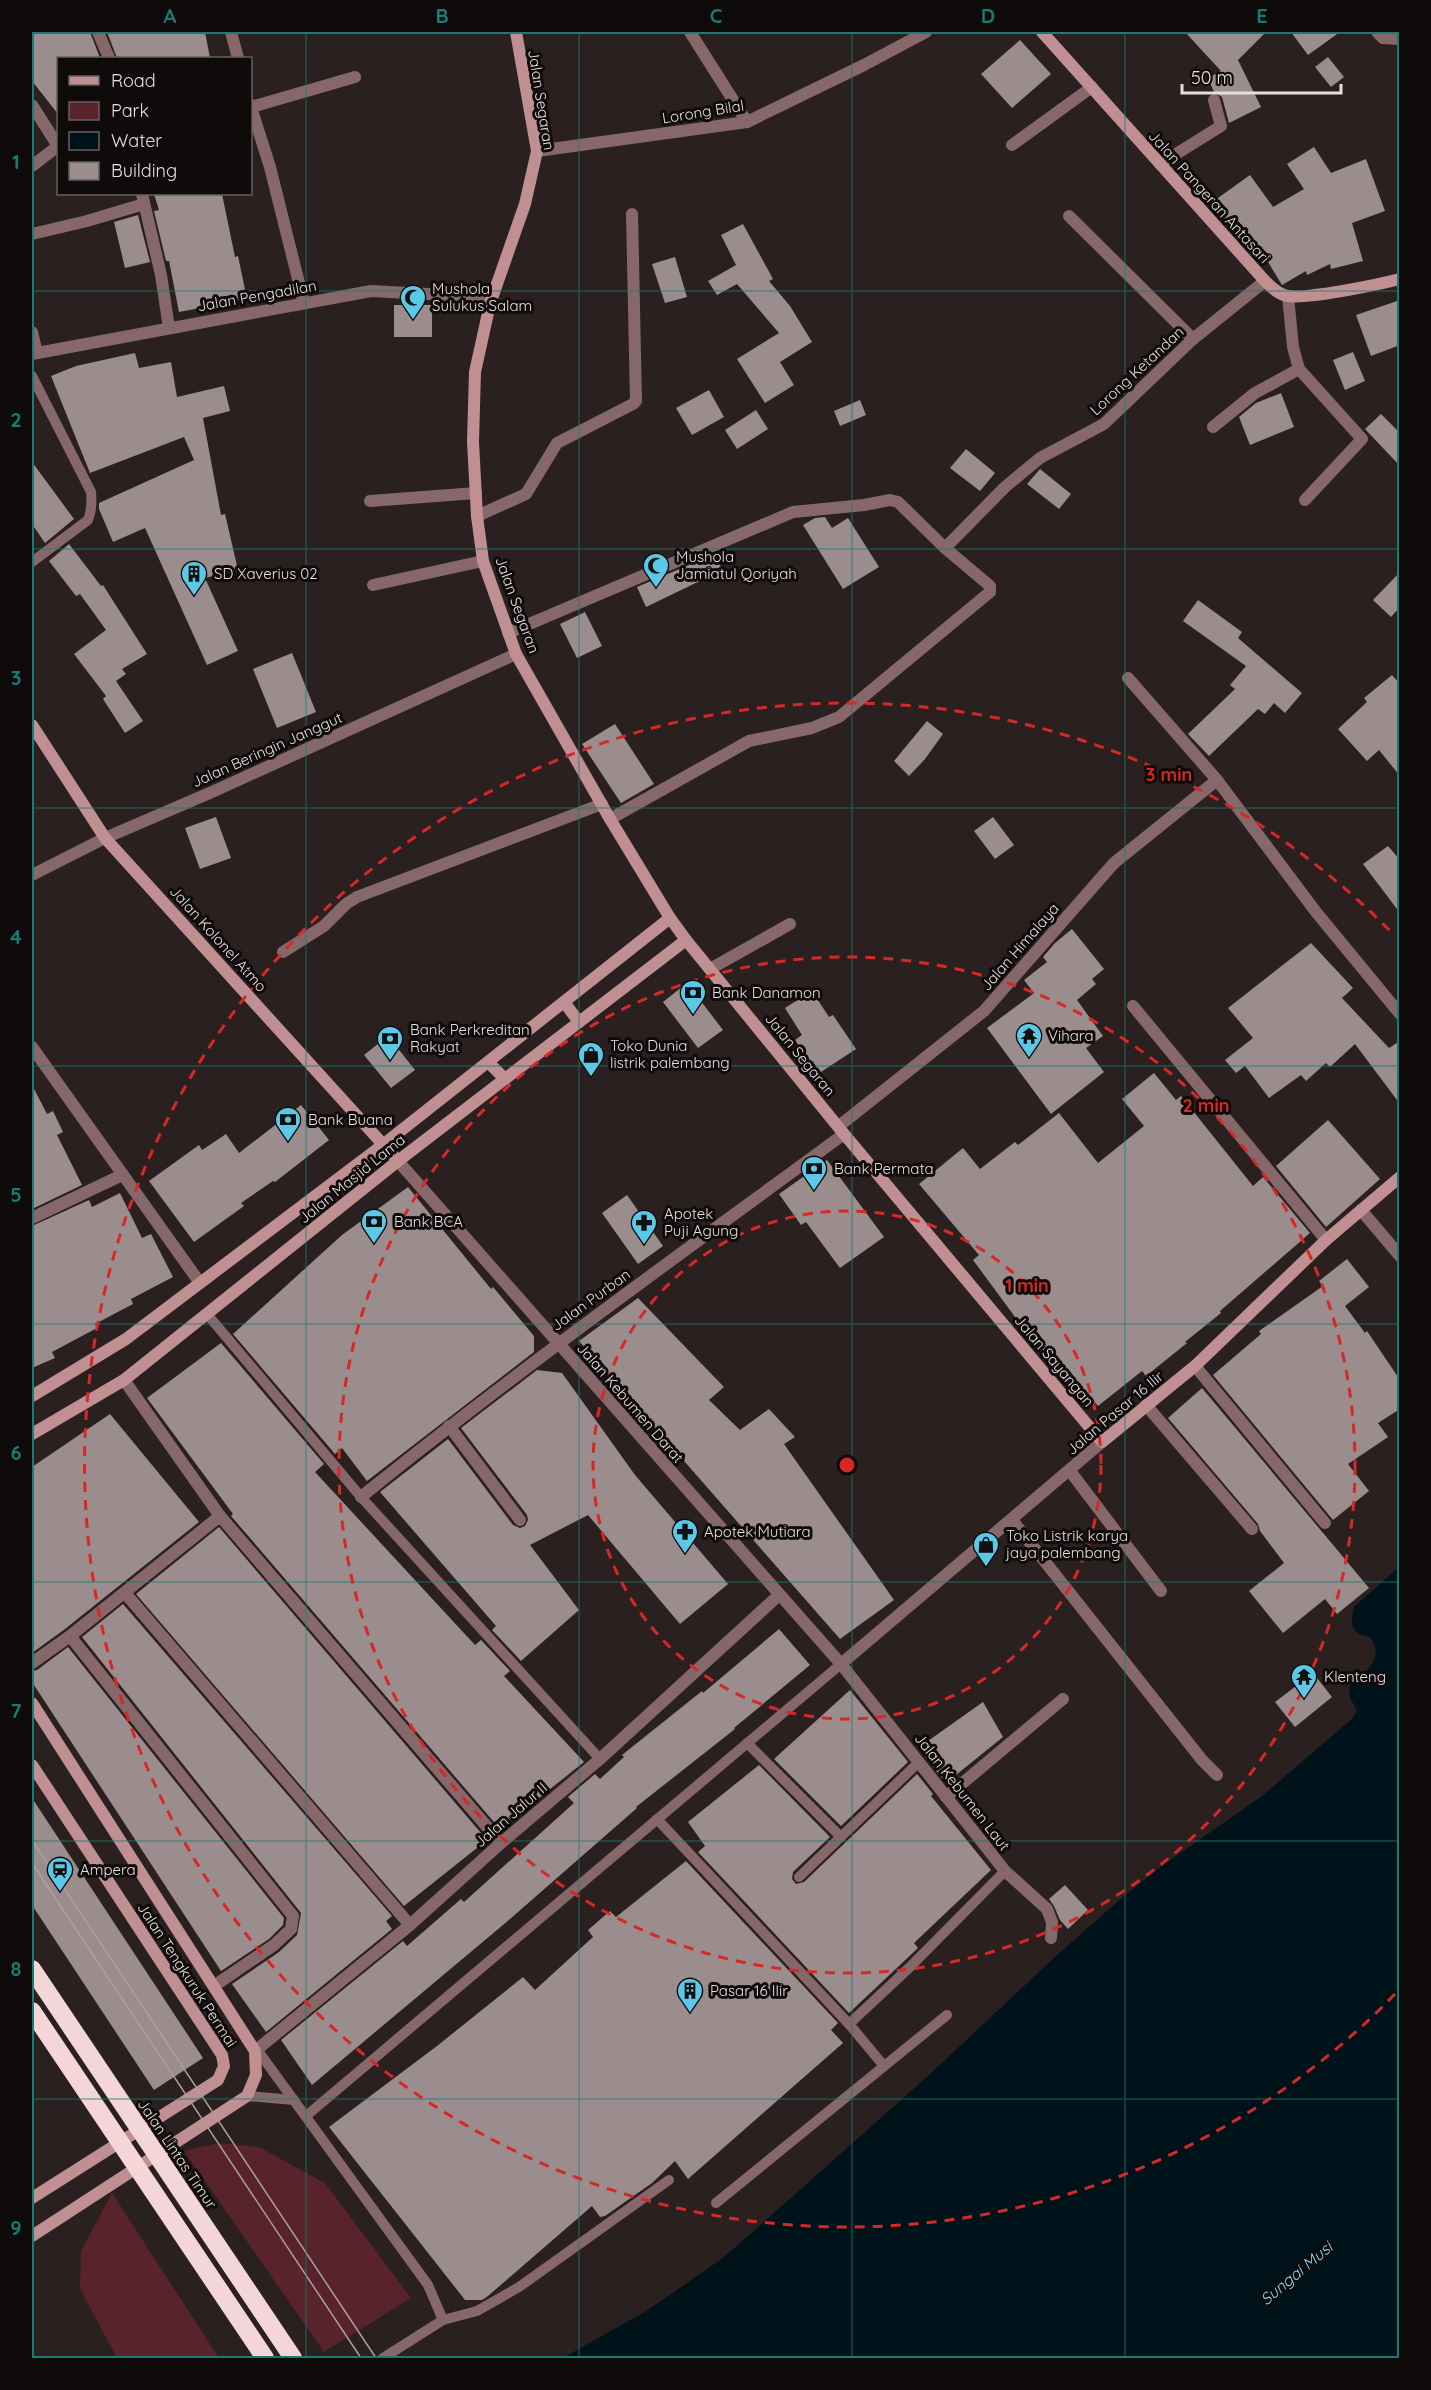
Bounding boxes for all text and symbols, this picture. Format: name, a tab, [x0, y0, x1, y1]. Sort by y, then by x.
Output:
text: A	[164, 3, 177, 28]
text: B	[435, 3, 449, 28]
text: C	[710, 3, 723, 28]
text: D	[981, 3, 995, 28]
text: E	[1256, 3, 1268, 28]
street label: Jalan Segaran	[524, 48, 559, 152]
legend	[57, 57, 252, 195]
scale bar	[1182, 57, 1341, 95]
text: 50 m	[1191, 66, 1233, 89]
text: Road	[111, 69, 156, 92]
street label: Lorong Bilal	[661, 96, 745, 127]
text: Park	[111, 99, 149, 122]
street label: Jalan Pangeran Antasari	[1145, 126, 1274, 267]
text: Water	[111, 129, 162, 152]
text: 1	[12, 149, 20, 174]
text: Building	[111, 159, 177, 182]
street label: Jalan Pengadilan	[196, 276, 318, 315]
place label: Mushola Sulukus Salam	[432, 279, 532, 315]
mosque icon: Mushola Sulukus Salam	[398, 283, 428, 321]
street label: Lorong Ketandan	[1086, 322, 1188, 419]
text: 2	[10, 407, 22, 432]
place label: Mushola Jamiatul Qoriyah	[676, 547, 797, 583]
mosque icon: Mushola Jamiatul Qoriyah	[641, 551, 671, 589]
street label: Jalan Segaran	[491, 554, 544, 656]
building icon: SD Xaverius 02	[179, 559, 209, 597]
place label: SD Xaverius 02	[214, 564, 318, 583]
text: 3	[11, 665, 21, 690]
street label: Jalan Beringin Janggut	[189, 708, 345, 791]
text: 3 min	[1146, 763, 1192, 786]
street label: Jalan Kolonel Atmo	[166, 882, 271, 996]
street label: Jalan Himalaya	[976, 899, 1063, 994]
text: 4	[10, 924, 22, 949]
bank icon: Bank Danamon	[678, 978, 708, 1016]
place label: Bank Danamon	[712, 983, 821, 1002]
street label: Jalan Segaran	[761, 1009, 840, 1100]
place label: Bank Perkreditan Rakyat	[410, 1020, 530, 1056]
temple icon: Vihara	[1014, 1021, 1044, 1059]
bank icon: Bank Perkreditan Rakyat	[375, 1024, 405, 1062]
place label: Vihara	[1048, 1026, 1093, 1045]
place label: Toko Dunia listrik palembang	[610, 1036, 730, 1072]
shop icon: Toko Dunia listrik palembang	[576, 1040, 606, 1078]
text: 2 min	[1183, 1094, 1229, 1117]
bank icon: Bank Buana	[273, 1105, 303, 1143]
place label: Bank Buana	[308, 1110, 393, 1129]
street label: Jalan Masjid Lama	[294, 1130, 409, 1227]
bank icon: Bank Permata	[799, 1154, 829, 1192]
place label: Bank Permata	[834, 1159, 934, 1178]
text: 5	[10, 1182, 22, 1207]
place label: Apotek Puji Agung	[664, 1204, 738, 1240]
bank icon: Bank BCA	[359, 1207, 389, 1245]
pharmacy icon: Apotek Puji Agung	[629, 1208, 659, 1246]
place label: Bank BCA	[394, 1212, 463, 1231]
street label: Jalan Purban	[547, 1265, 634, 1335]
text: 1 min	[1005, 1274, 1049, 1297]
street label: Jalan Sayangan	[1011, 1311, 1098, 1410]
street label: Jalan Kebumen Darat	[573, 1339, 688, 1467]
street label: Jalan Pasar 16 Ilir	[1062, 1366, 1167, 1459]
text: 6	[10, 1440, 22, 1465]
centre of rings	[837, 1455, 857, 1475]
pharmacy icon: Apotek Mutiara	[670, 1517, 700, 1555]
place label: Apotek Mutiara	[704, 1522, 810, 1541]
place label: Toko Listrik karya jaya palembang	[1005, 1526, 1128, 1562]
shop icon: Toko Listrik karya jaya palembang	[971, 1530, 1001, 1568]
temple icon: Klenteng	[1289, 1662, 1319, 1700]
place label: Klenteng	[1324, 1667, 1386, 1686]
text: 7	[11, 1698, 22, 1723]
street label: Jalan Kebumen Laut	[910, 1729, 1014, 1854]
street label: Jalan Jalur II	[471, 1778, 551, 1851]
station icon: Ampera	[45, 1855, 75, 1893]
place label: Ampera	[80, 1860, 136, 1879]
street label: Jalan Tengkuruk Permai	[134, 1899, 241, 2051]
text: 8	[11, 1956, 22, 1981]
building icon: Pasar 16 Ilir	[675, 1976, 705, 2014]
place label: Pasar 16 Ilir	[710, 1981, 788, 2000]
street label: Jalan Lintas Timur	[134, 2095, 221, 2212]
text: 9	[10, 2215, 22, 2240]
water label: Sungai Musi	[1256, 2236, 1337, 2309]

